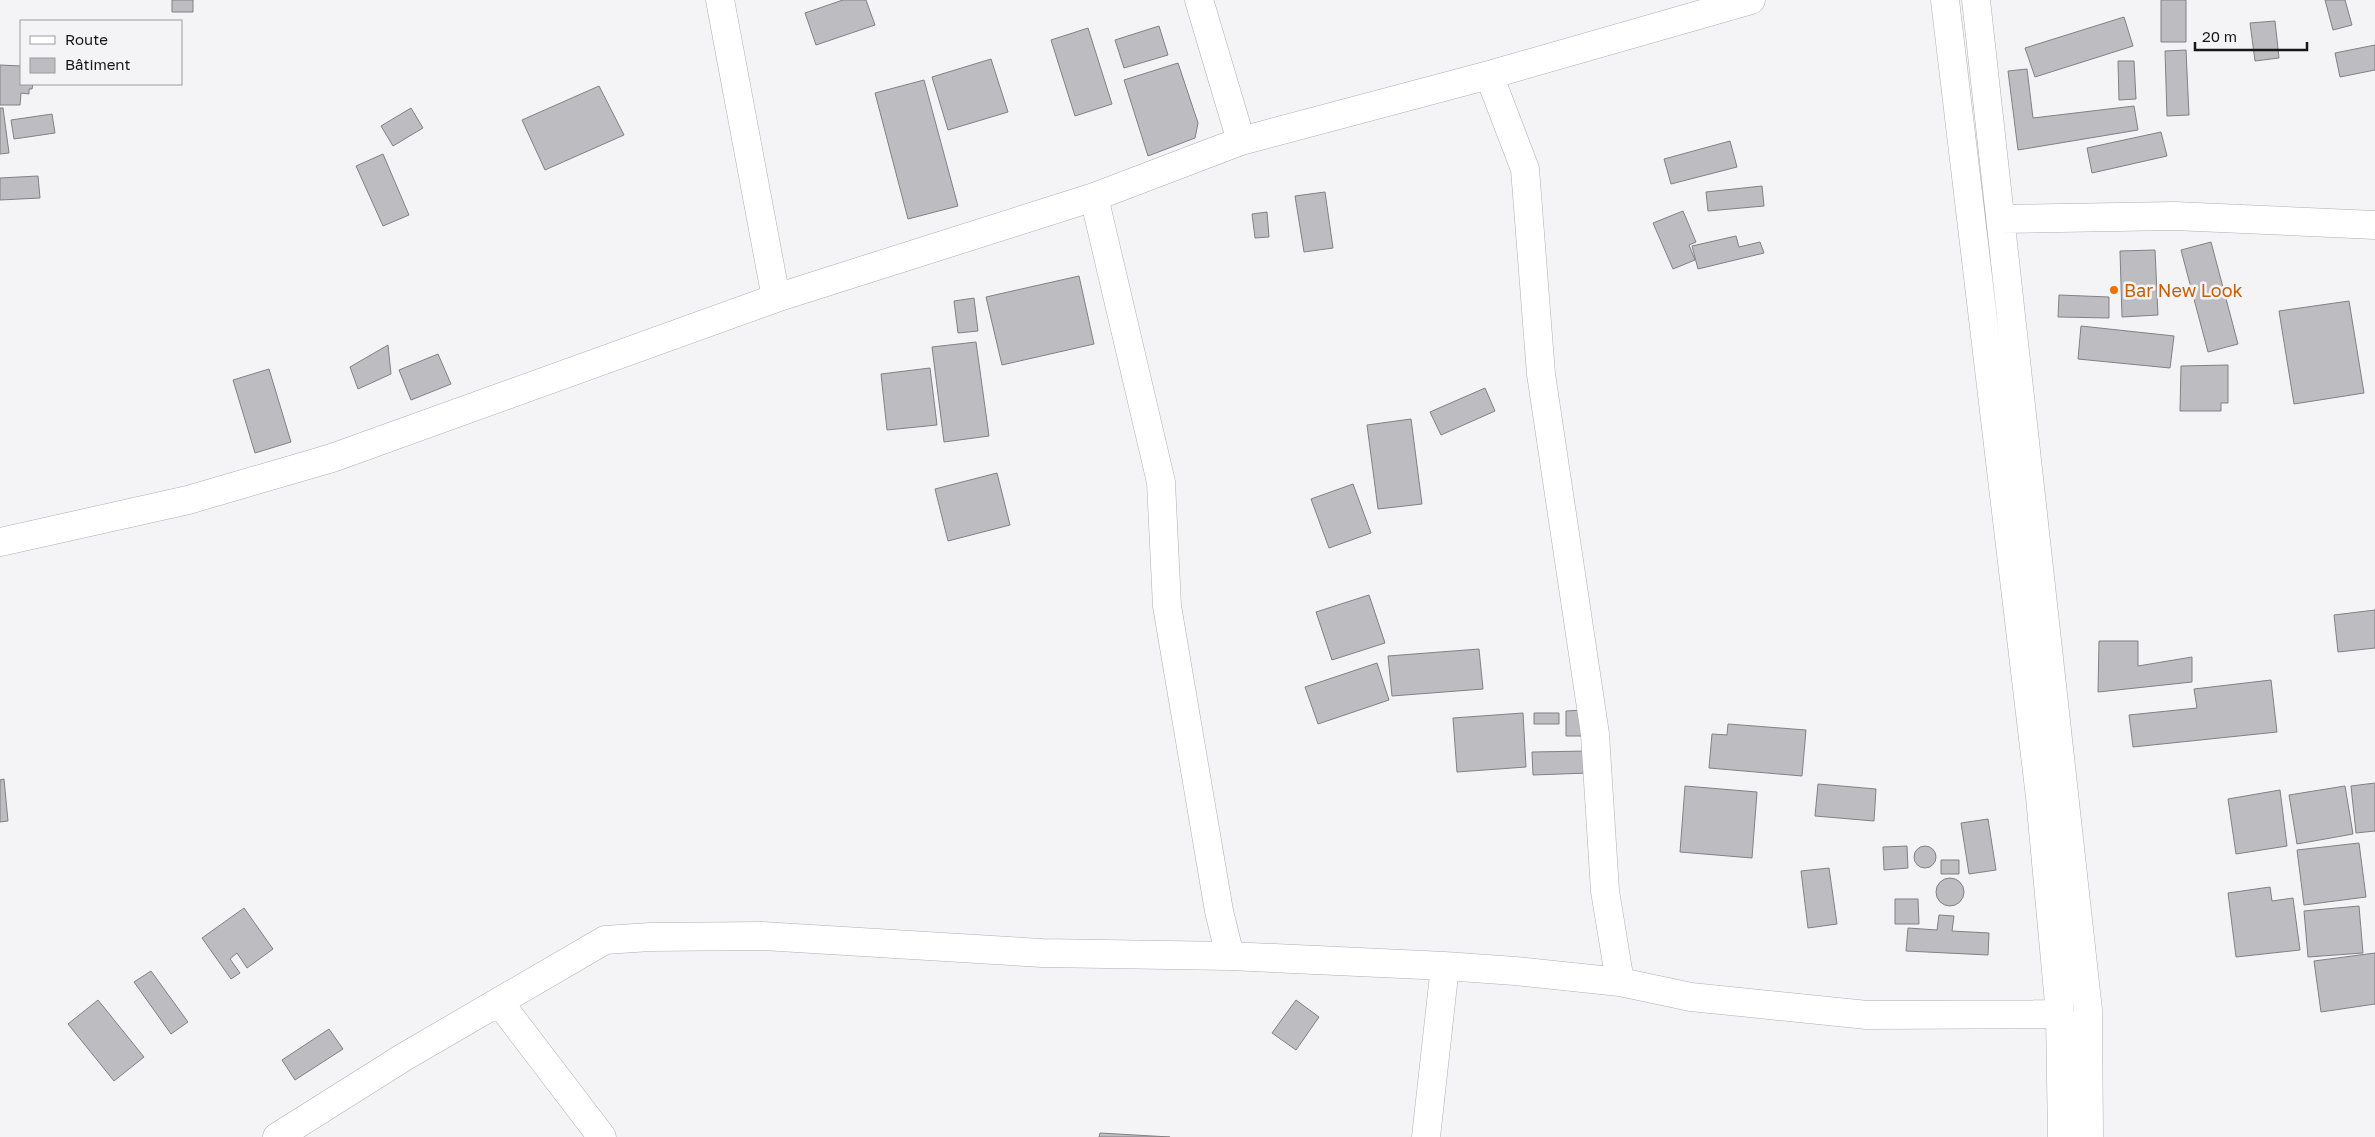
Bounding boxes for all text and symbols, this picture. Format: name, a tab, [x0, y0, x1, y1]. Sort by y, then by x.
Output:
legend	[20, 20, 182, 85]
scale bar	[2195, 20, 2308, 52]
text: 20 m	[2202, 27, 2237, 45]
text: Route	[65, 30, 108, 48]
text: Bâtiment	[65, 55, 130, 73]
place label: Bar New Look	[2124, 279, 2243, 301]
marker: Bar New Look	[2108, 284, 2120, 296]

